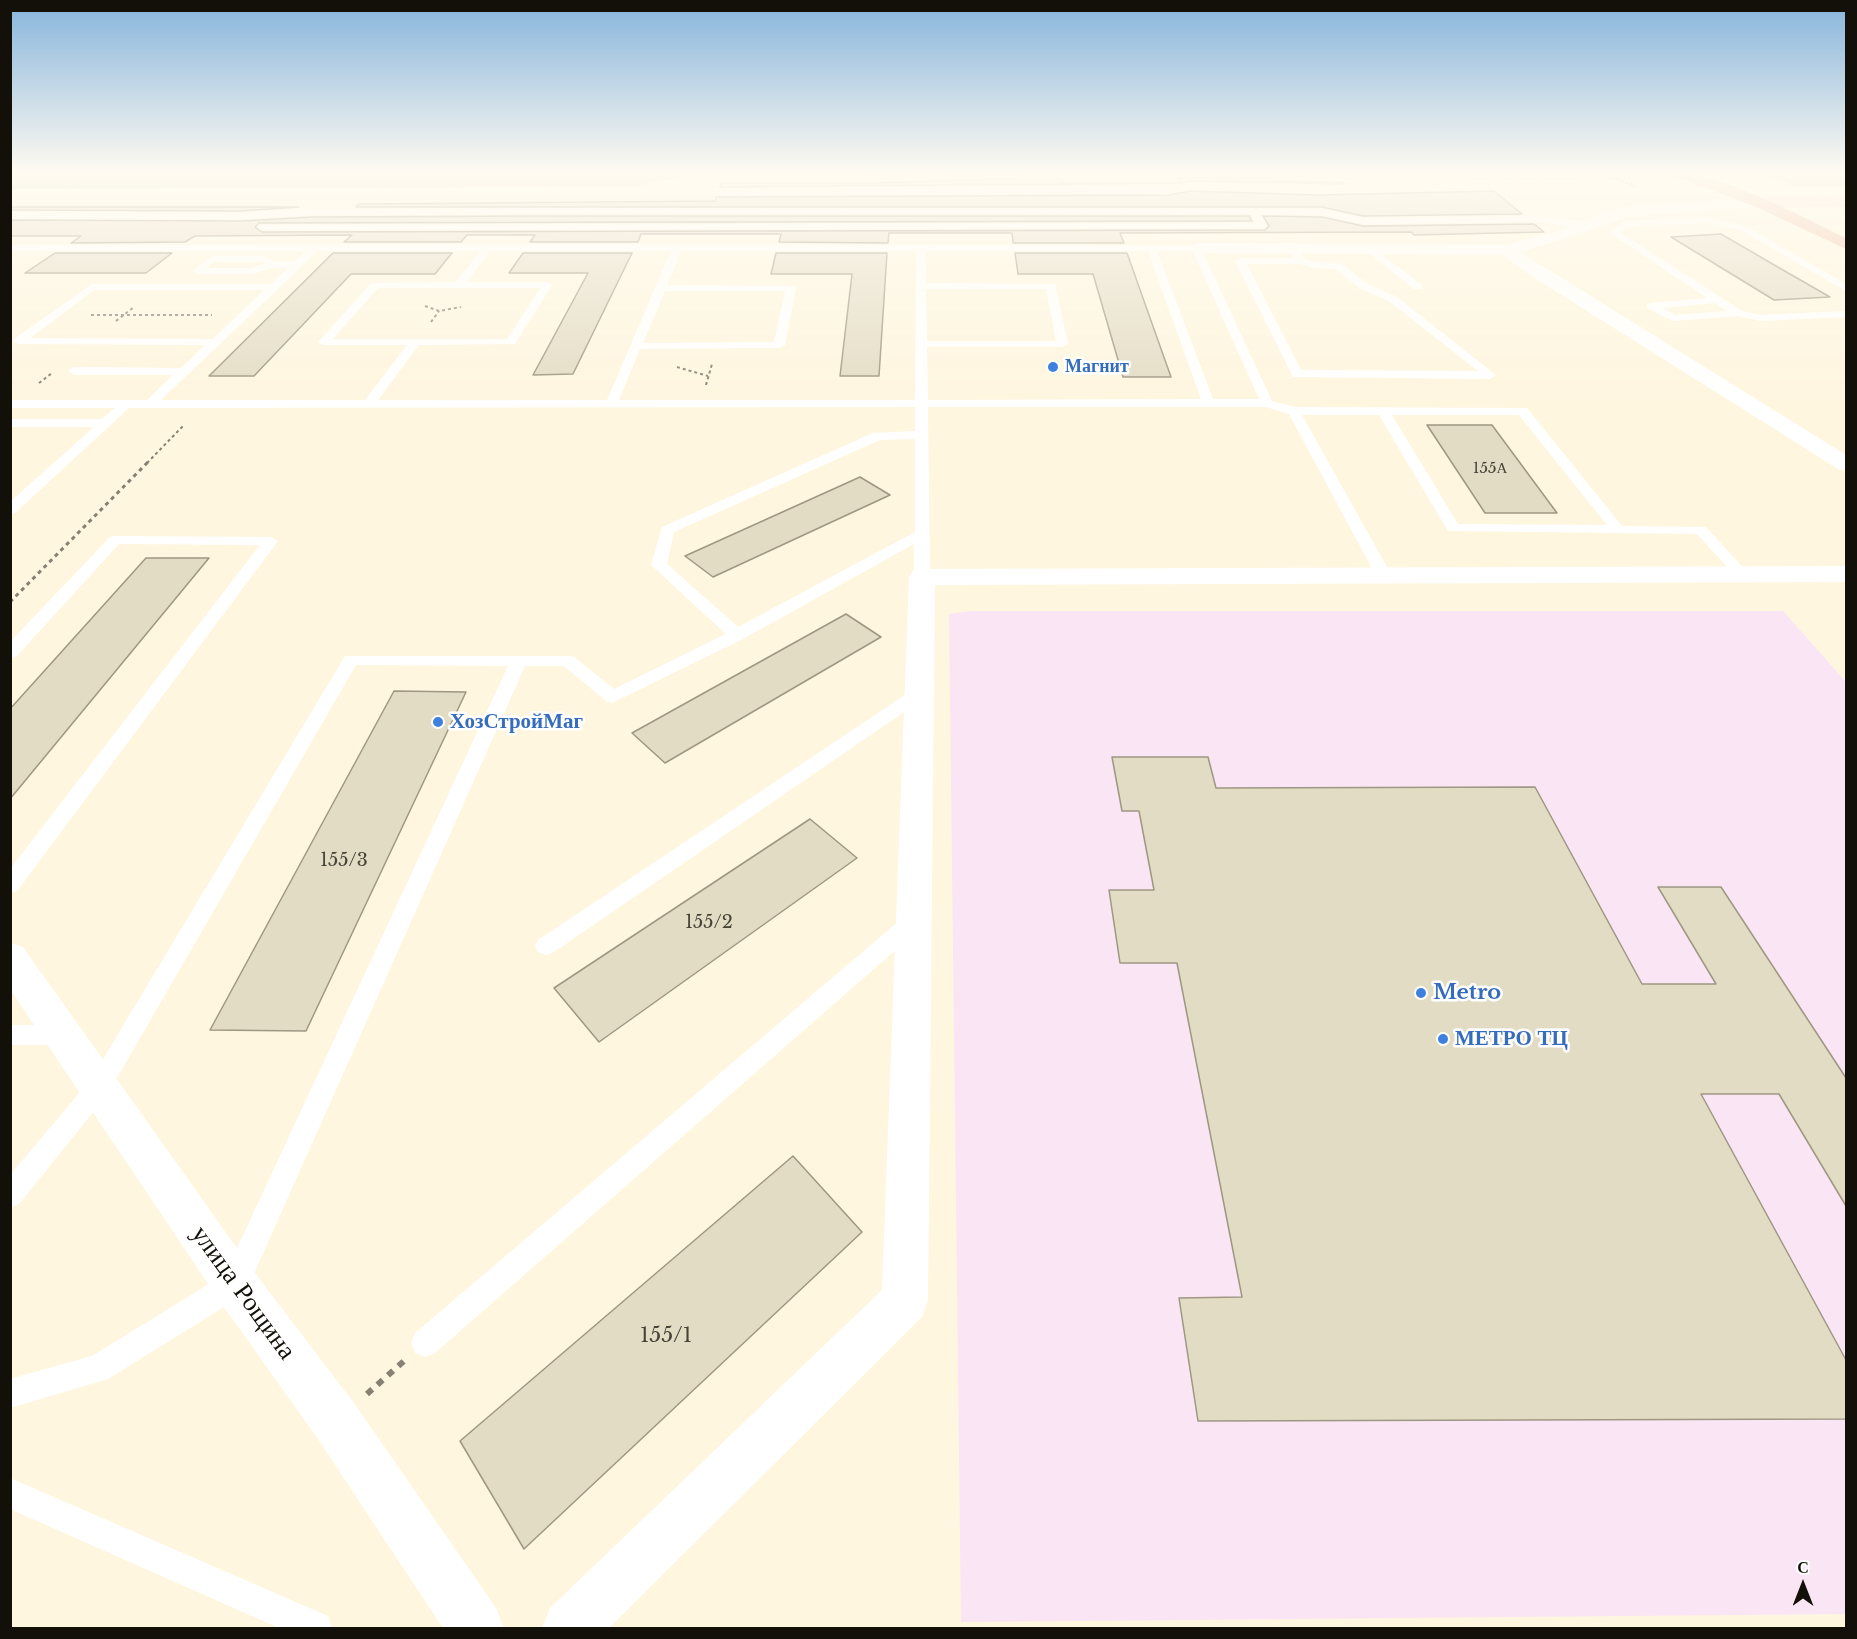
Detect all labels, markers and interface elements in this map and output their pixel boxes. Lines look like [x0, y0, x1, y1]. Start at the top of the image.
place label: Магнит [1065, 356, 1129, 378]
marker: Магнит [1046, 360, 1060, 374]
house number: 155А [1473, 460, 1507, 478]
place label: ХозСтройМаг [450, 709, 583, 735]
marker: ХозСтройМаг [431, 715, 445, 729]
house number: 155/3 [320, 850, 368, 872]
house number: 155/2 [685, 912, 733, 934]
place label: Metro [1433, 980, 1501, 1006]
marker: Metro [1414, 986, 1428, 1000]
place label: МЕТРО ТЦ [1455, 1026, 1568, 1052]
marker: МЕТРО ТЦ [1436, 1032, 1450, 1046]
street label: улица Рощина [184, 1220, 302, 1366]
house number: 155/1 [640, 1323, 692, 1349]
north arrow [1773, 1555, 1833, 1615]
text: С [1797, 1557, 1809, 1577]

